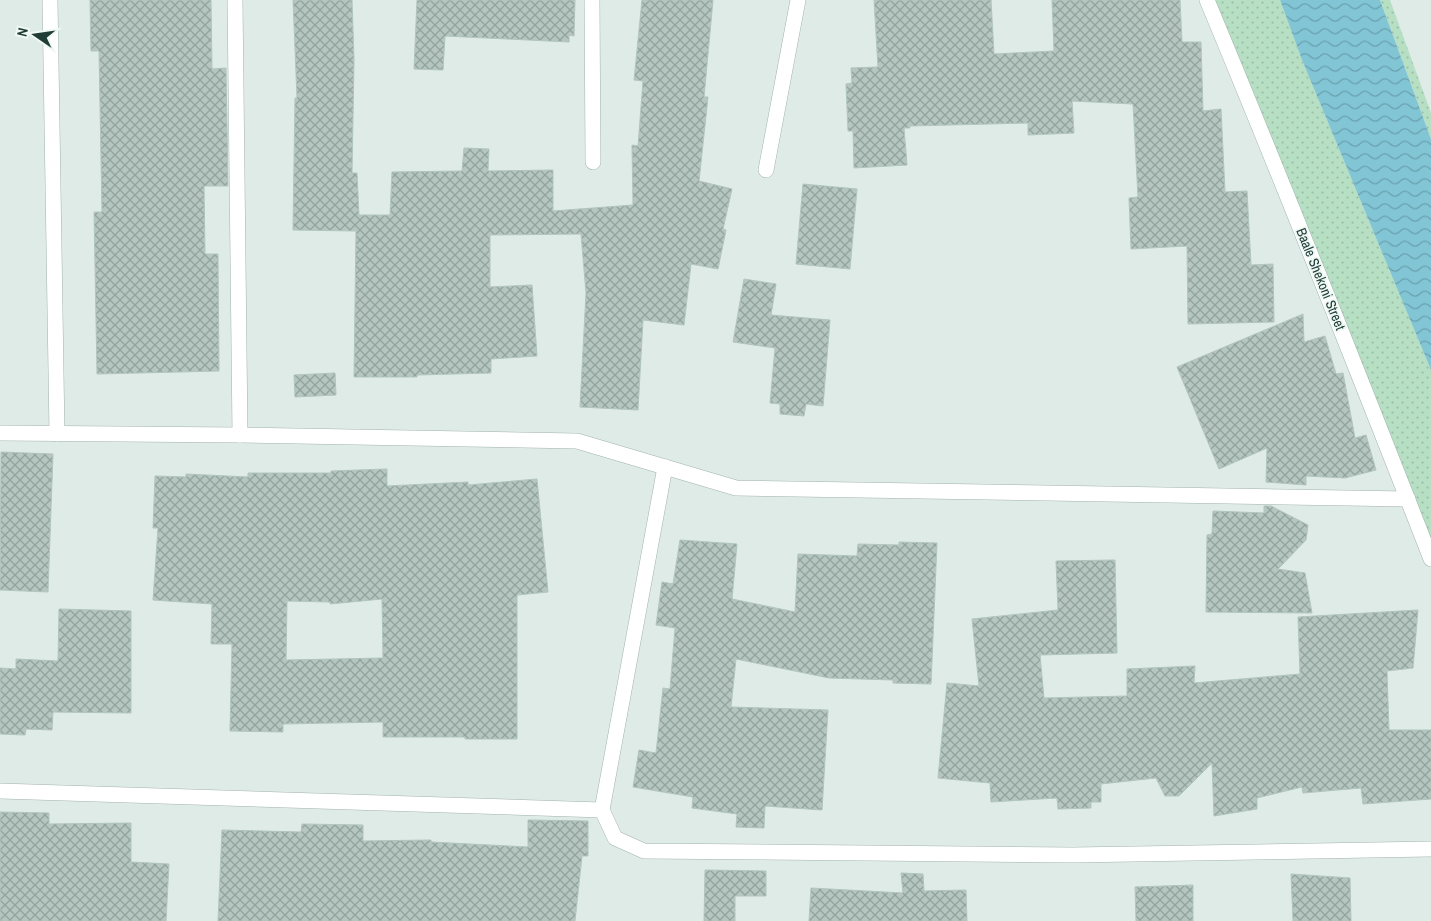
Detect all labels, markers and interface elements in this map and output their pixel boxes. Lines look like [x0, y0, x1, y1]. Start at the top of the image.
north arrow [10, 10, 60, 60]
text: N [13, 26, 32, 38]
street label: Baale Shekoni Street [1292, 225, 1350, 333]

